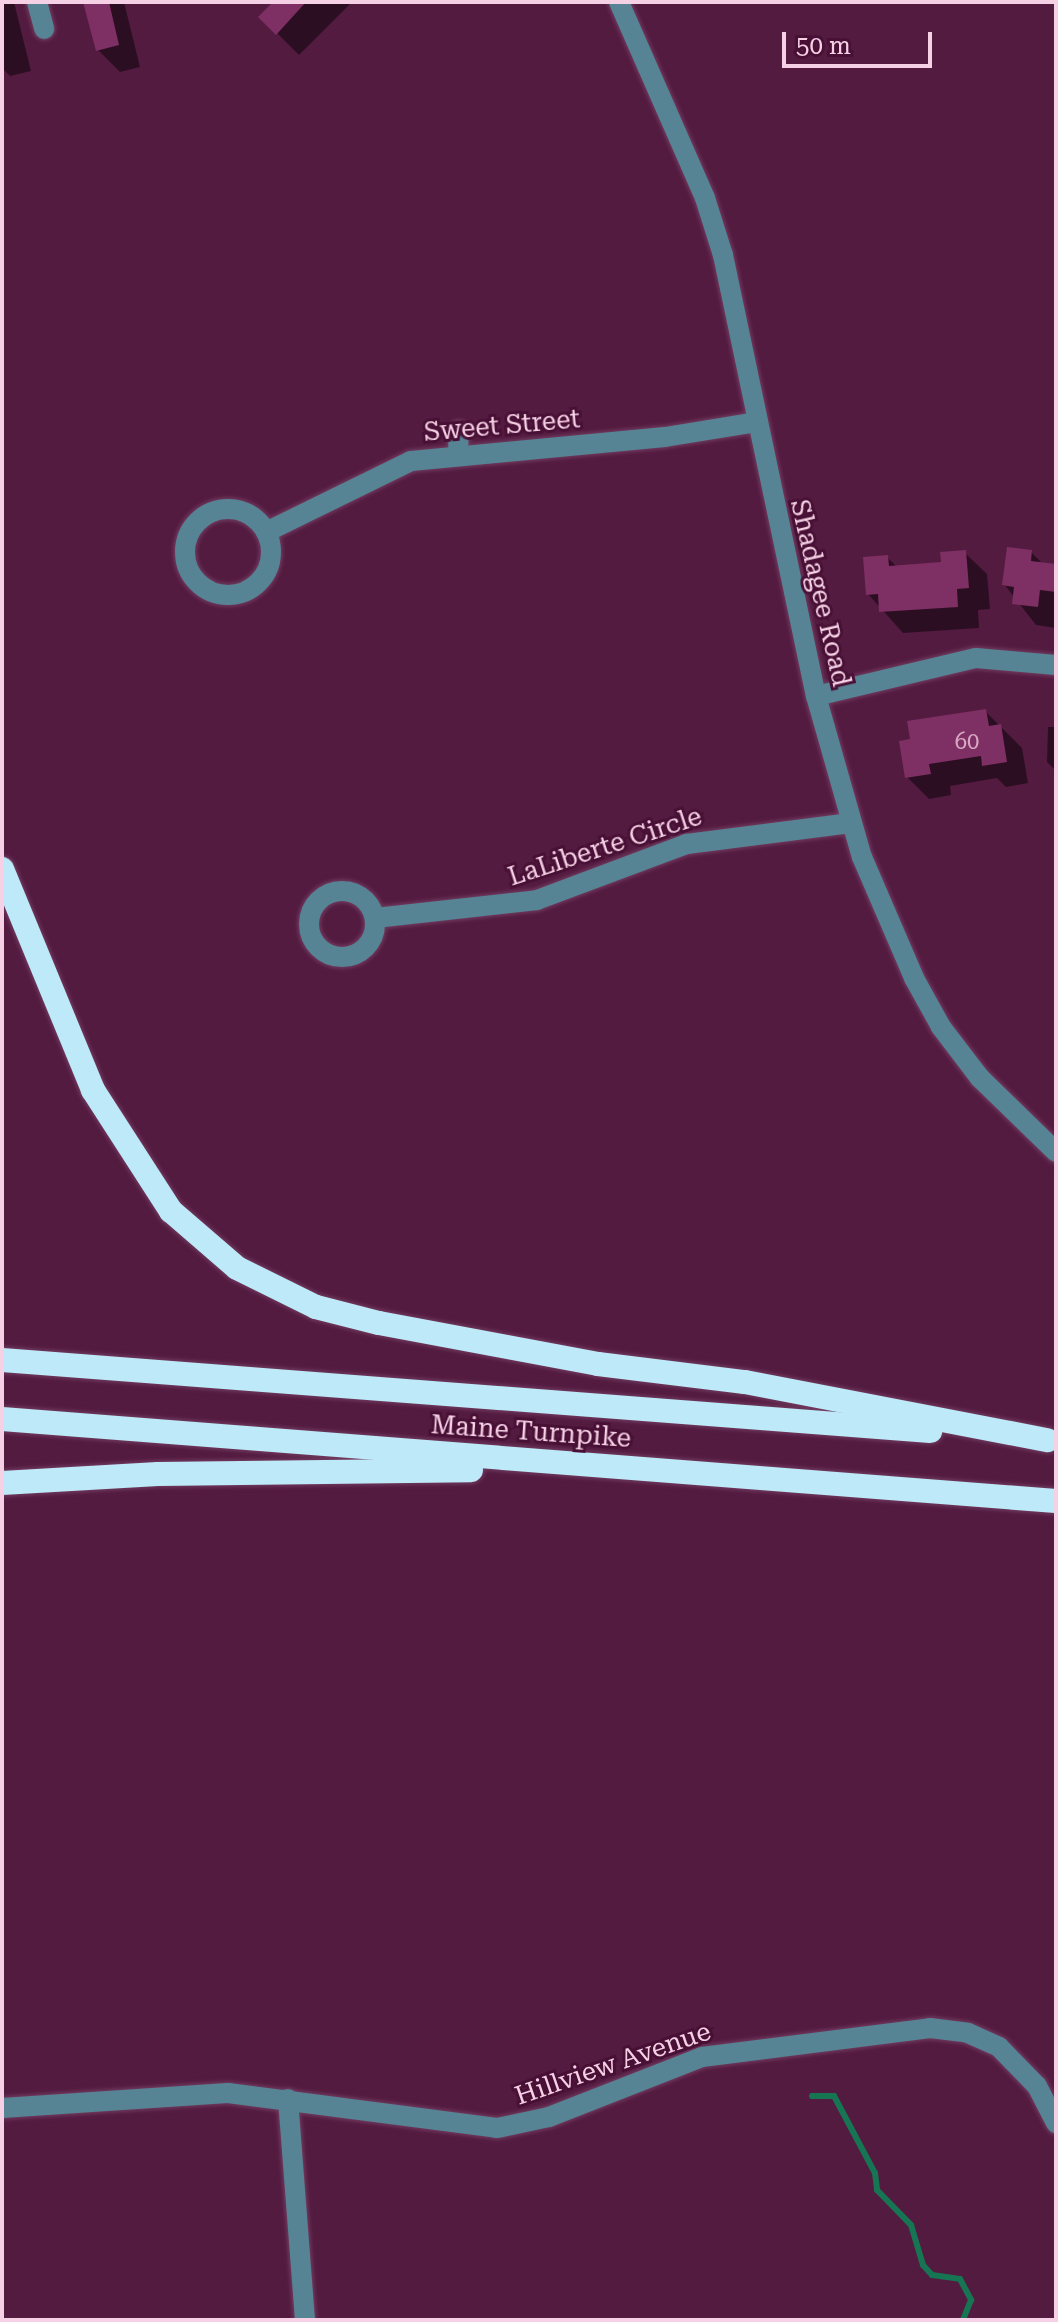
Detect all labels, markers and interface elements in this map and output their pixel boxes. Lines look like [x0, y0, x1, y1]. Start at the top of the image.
scale bar [786, 16, 936, 66]
text: 50 m [796, 32, 851, 60]
street label: Sweet Street [423, 404, 581, 448]
street label: Shadagee Road [783, 497, 857, 689]
house number: 60 [955, 729, 979, 755]
street label: LaLiberte Circle [504, 801, 706, 893]
street label: Maine Turnpike [430, 1409, 632, 1455]
street label: Hillview Avenue [511, 2016, 715, 2112]

